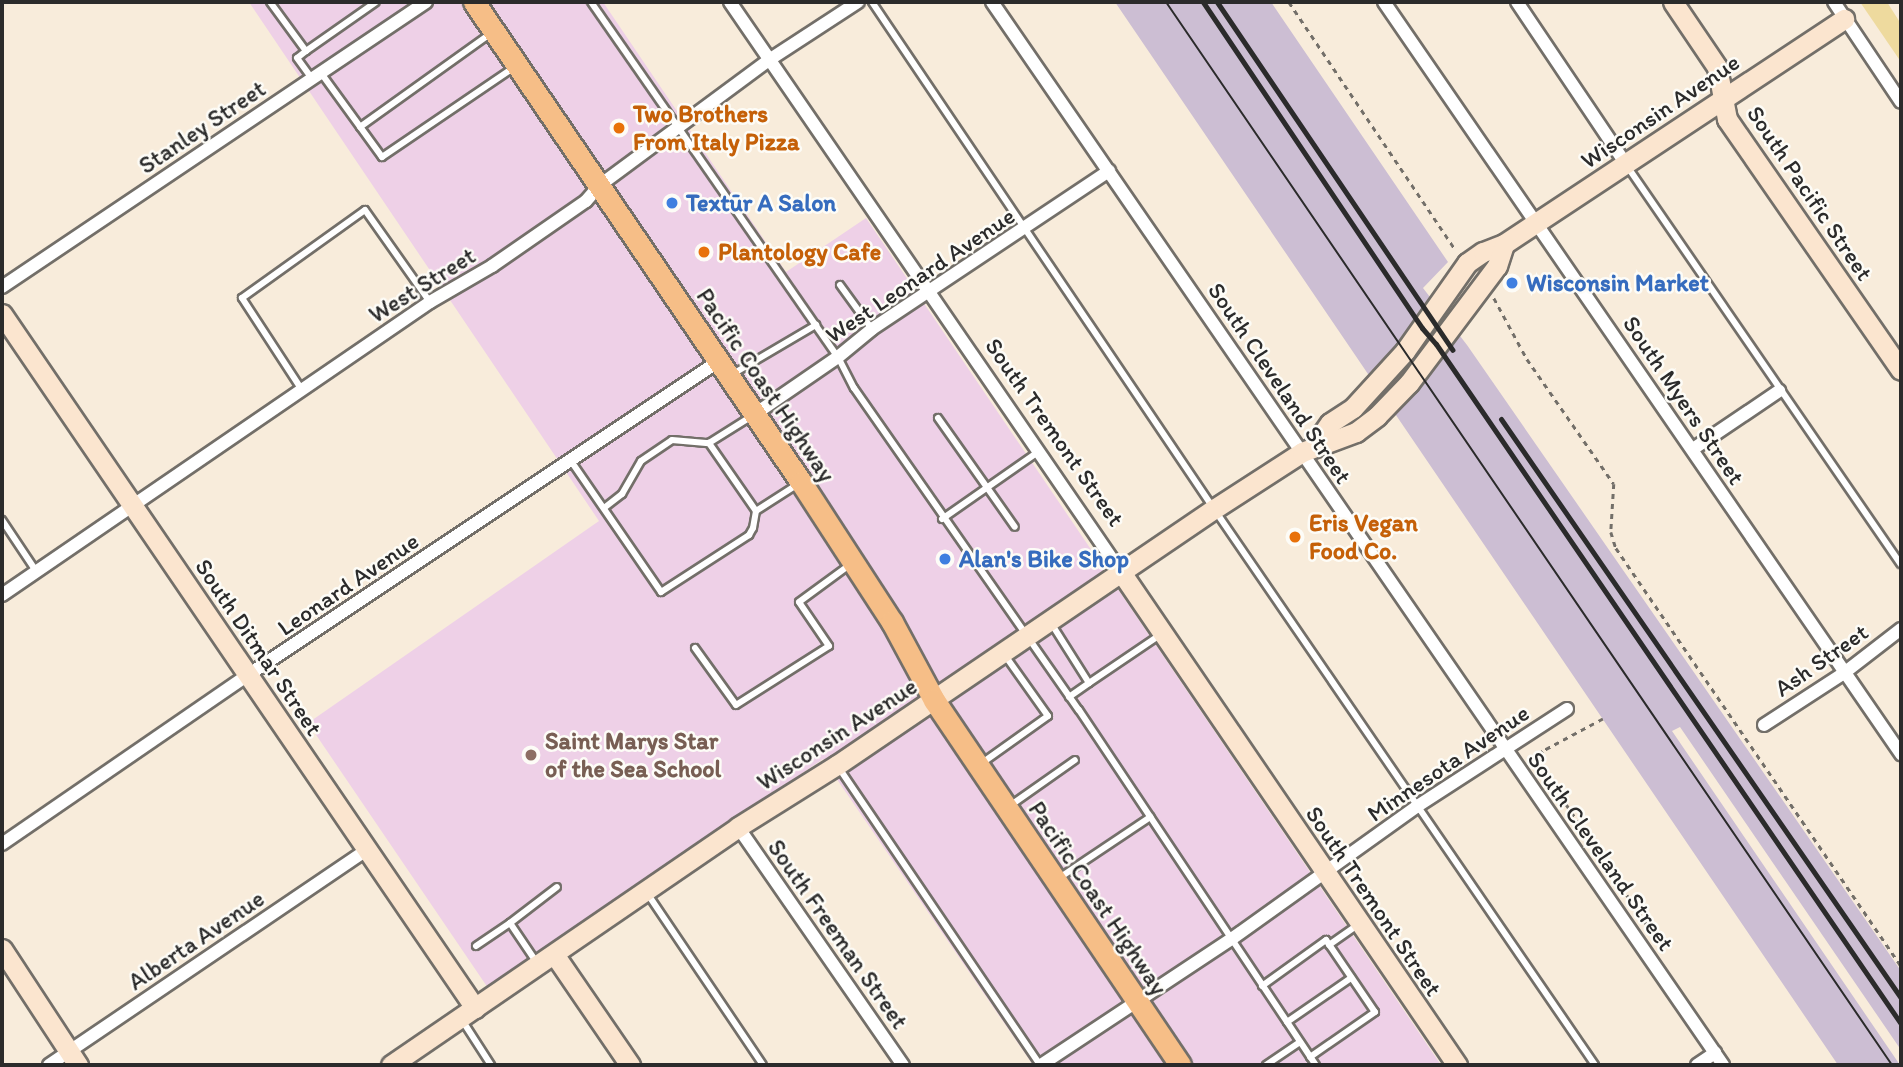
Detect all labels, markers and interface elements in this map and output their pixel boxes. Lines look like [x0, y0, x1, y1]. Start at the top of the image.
street label: Wisconsin Avenue [1576, 48, 1744, 174]
street label: Stanley Street [133, 74, 271, 180]
place label: Two Brothers From Italy Pizza [633, 100, 799, 156]
street label: South Pacific Street [1741, 101, 1879, 285]
marker: Two Brothers From Italy Pizza [611, 120, 627, 136]
place label: Textūr A Salon [686, 189, 836, 217]
marker: Textūr A Salon [664, 195, 680, 211]
street label: West Leonard Avenue [821, 201, 1019, 349]
place label: Plantology Cafe [718, 238, 881, 266]
street label: West Street [364, 241, 480, 329]
marker: Plantology Cafe [696, 244, 712, 260]
place label: Wisconsin Market [1526, 269, 1709, 297]
marker: Wisconsin Market [1504, 275, 1520, 291]
street label: South Cleveland Street [1202, 277, 1358, 489]
street label: Pacific Coast Highway [691, 283, 841, 487]
street label: South Myers Street [1617, 311, 1751, 489]
street label: South Tremont Street [980, 333, 1130, 531]
place label: Eris Vegan Food Co. [1309, 509, 1415, 565]
street label: Leonard Avenue [272, 526, 424, 642]
marker: Eris Vegan Food Co. [1287, 529, 1303, 545]
place label: Alan's Bike Shop [959, 545, 1129, 573]
marker: Alan's Bike Shop [937, 551, 953, 567]
street label: South Ditmar Street [189, 554, 329, 740]
street label: Ash Street [1769, 617, 1873, 703]
street label: Wisconsin Avenue [752, 672, 922, 796]
street label: Minnesota Avenue [1362, 699, 1534, 827]
place label: Saint Marys Star of the Sea School [545, 727, 720, 783]
street label: South Cleveland Street [1521, 746, 1681, 956]
marker: Saint Marys Star of the Sea School [523, 747, 539, 763]
street label: Pacific Coast Highway [1023, 796, 1173, 1000]
street label: South Tremont Street [1300, 801, 1448, 1001]
street label: South Freeman Street [762, 834, 914, 1034]
street label: Alberta Avenue [123, 884, 269, 996]

